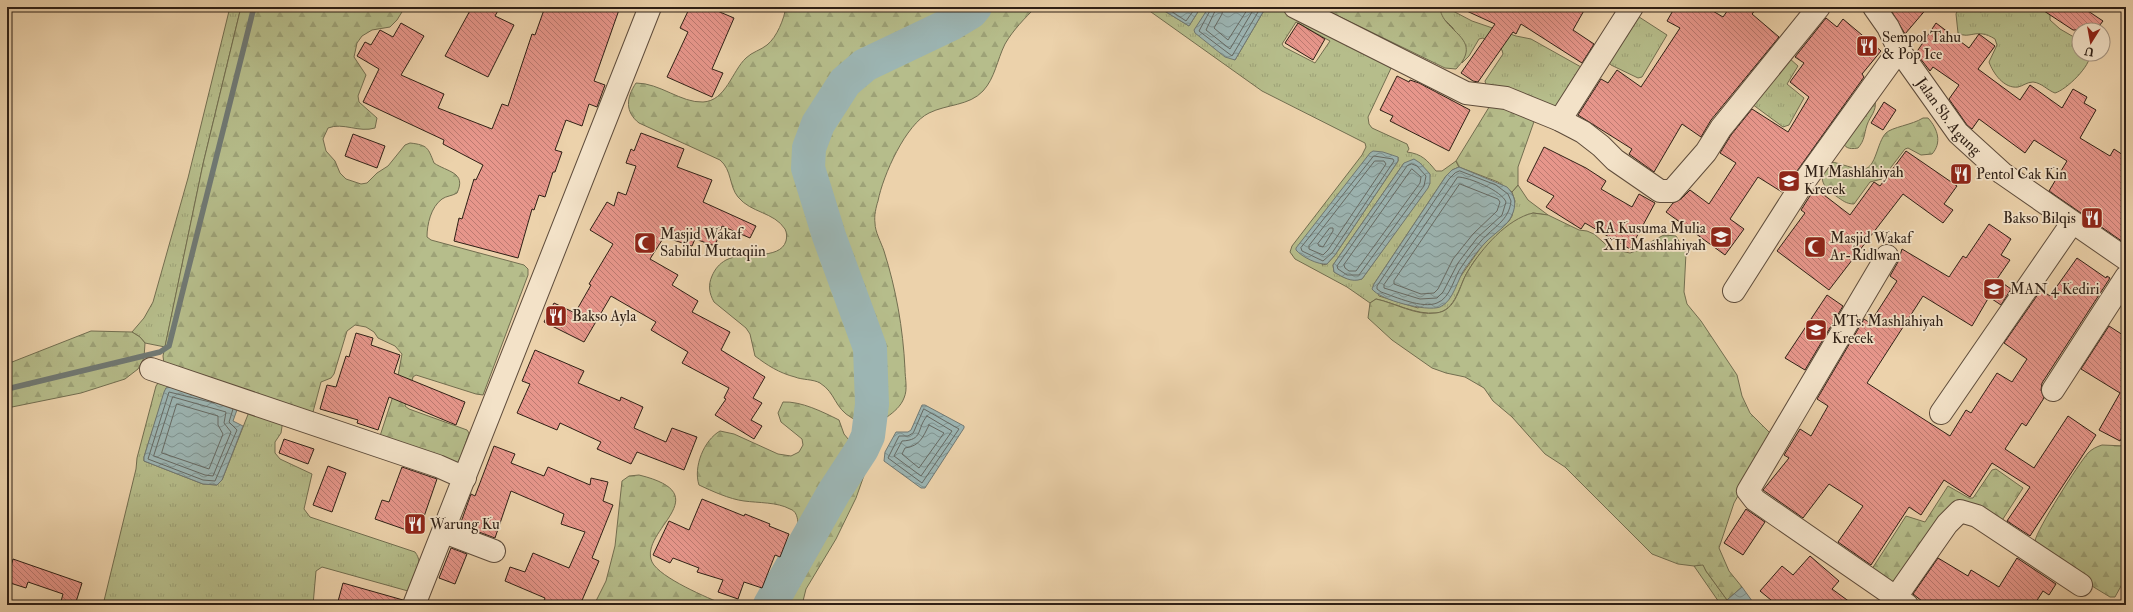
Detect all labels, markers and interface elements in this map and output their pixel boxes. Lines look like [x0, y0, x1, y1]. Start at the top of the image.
north arrow [2071, 22, 2111, 62]
place label: Sempol Tahu & Pop Ice [1882, 28, 1961, 65]
restaurant icon: Sempol Tahu & Pop Ice [1854, 33, 1880, 59]
text: U [2083, 44, 2095, 59]
street label: Jalan Sb. Agung [1910, 73, 1986, 160]
restaurant icon: Pentol Cak Kin [1948, 161, 1974, 187]
place label: MI Mashlahiyah Krecek [1804, 163, 1904, 199]
place label: Pentol Cak Kin [1976, 165, 2067, 184]
school or university icon: MI Mashlahiyah Krecek [1776, 168, 1802, 194]
restaurant icon: Bakso Bilqis [2079, 205, 2105, 231]
place label: Bakso Bilqis [2003, 209, 2076, 228]
place label: RA Kusuma Mulia XII Mashlahiyah [1595, 219, 1707, 255]
school or university icon: RA Kusuma Mulia XII Mashlahiyah [1708, 224, 1734, 250]
place label: Masjid Wakaf Sabilul Muttaqiin [660, 225, 766, 261]
place label: Masjid Wakaf Ar-Ridlwan [1829, 229, 1914, 265]
mosque icon: Masjid Wakaf Sabilul Muttaqiin [632, 230, 658, 256]
mosque icon: Masjid Wakaf Ar-Ridlwan [1802, 234, 1828, 260]
school or university icon: MAN 4 Kediri [1981, 276, 2007, 302]
place label: MAN 4 Kediri [2010, 280, 2099, 299]
restaurant icon: Bakso Ayla [543, 303, 569, 329]
place label: Bakso Ayla [572, 307, 637, 326]
place label: MTs. Mashlahiyah Krecek [1832, 312, 1943, 348]
school or university icon: MTs. Mashlahiyah Krecek [1803, 317, 1829, 343]
restaurant icon: Warung Ku [402, 511, 428, 537]
place label: Warung Ku [429, 515, 500, 534]

